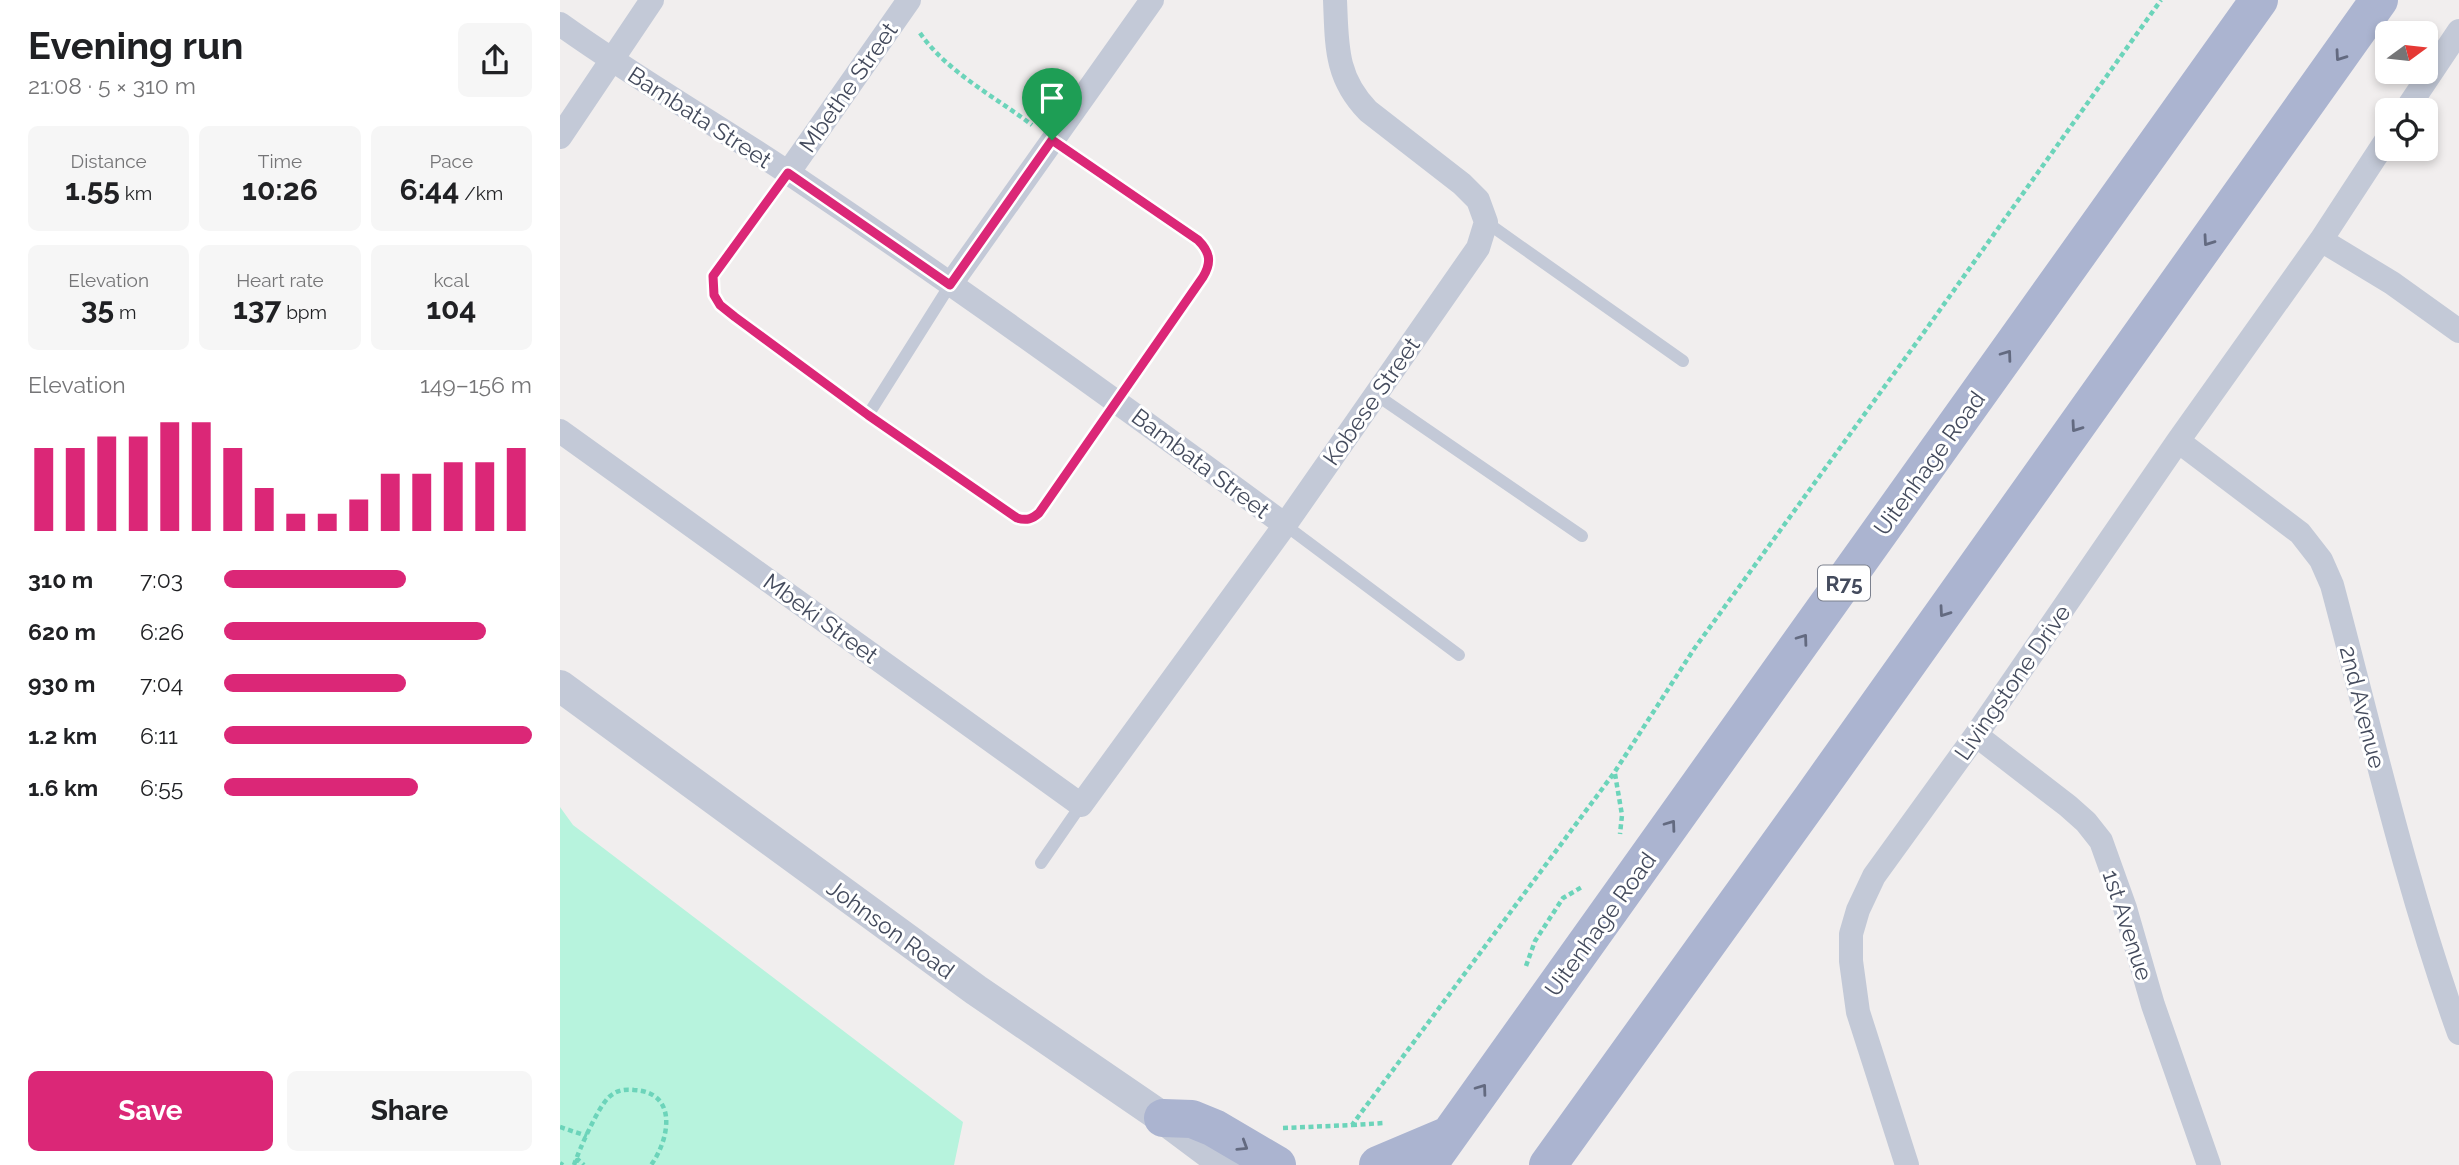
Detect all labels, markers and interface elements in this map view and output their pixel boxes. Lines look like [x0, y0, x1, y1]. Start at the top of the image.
street label: Mbethe Street [793, 17, 903, 157]
north arrow [2375, 21, 2438, 84]
map controls [2375, 21, 2438, 161]
text: Evening run [28, 23, 243, 68]
button: share [458, 23, 532, 97]
one-way arrow [2335, 48, 2348, 61]
street label: Bambata Street [623, 61, 777, 174]
pin [1022, 68, 1082, 140]
text: 21:08 · 5 × 310 m [28, 72, 196, 99]
icon: arrive [1033, 79, 1071, 117]
button: locate [2375, 98, 2438, 161]
text: Distance [71, 150, 147, 172]
text: Time [258, 150, 302, 172]
text: Pace [430, 150, 473, 172]
text: 1.55 [65, 172, 120, 207]
text: 10:26 [242, 172, 318, 207]
text: 6:44 [399, 172, 459, 207]
text: km [120, 182, 152, 204]
text: /km [459, 182, 503, 204]
one-way arrow [2204, 233, 2216, 246]
text: Elevation [68, 269, 149, 291]
text: Heart rate [236, 269, 324, 291]
text: kcal [434, 269, 469, 291]
text: 35 [81, 291, 114, 326]
text: 137 [233, 291, 281, 326]
text: 104 [426, 291, 477, 326]
text: m [114, 301, 137, 323]
text: bpm [281, 301, 327, 323]
street label: Kobese Street [1317, 332, 1425, 470]
one-way arrow [1999, 350, 2011, 363]
text: Elevation [28, 371, 126, 398]
text: 149–156 m [420, 371, 532, 398]
street label: Uitenhage Road [1868, 386, 1990, 540]
street label: Bambata Street [1127, 402, 1275, 524]
one-way arrow [2072, 419, 2084, 432]
text: 310 m [28, 566, 93, 593]
text: 7:03 [140, 566, 183, 593]
road number: R75 [1818, 566, 1870, 600]
street label: Mbeki Street [759, 567, 884, 669]
street label: Livingstone Drive [1948, 599, 2076, 765]
one-way arrow [1940, 604, 1952, 617]
text: 620 m [28, 618, 96, 645]
text: 6:26 [140, 618, 184, 645]
one-way arrow [1795, 634, 1807, 647]
street label: 2nd Avenue [2335, 643, 2391, 771]
text: 930 m [28, 670, 95, 697]
text: 7:04 [140, 670, 183, 697]
text: 1.2 km [28, 722, 97, 749]
text: 6:11 [140, 722, 178, 749]
text: 1.6 km [28, 774, 98, 801]
text: 6:55 [140, 774, 183, 801]
one-way arrow [1663, 820, 1675, 833]
street label: Uitenhage Road [1539, 847, 1661, 1001]
street label: 1st Avenue [2097, 866, 2159, 984]
street label: Johnson Road [822, 874, 960, 984]
button: Save [28, 1071, 273, 1151]
button: Share [287, 1071, 532, 1151]
one-way arrow [1474, 1084, 1486, 1097]
one-way arrow [1236, 1137, 1249, 1150]

